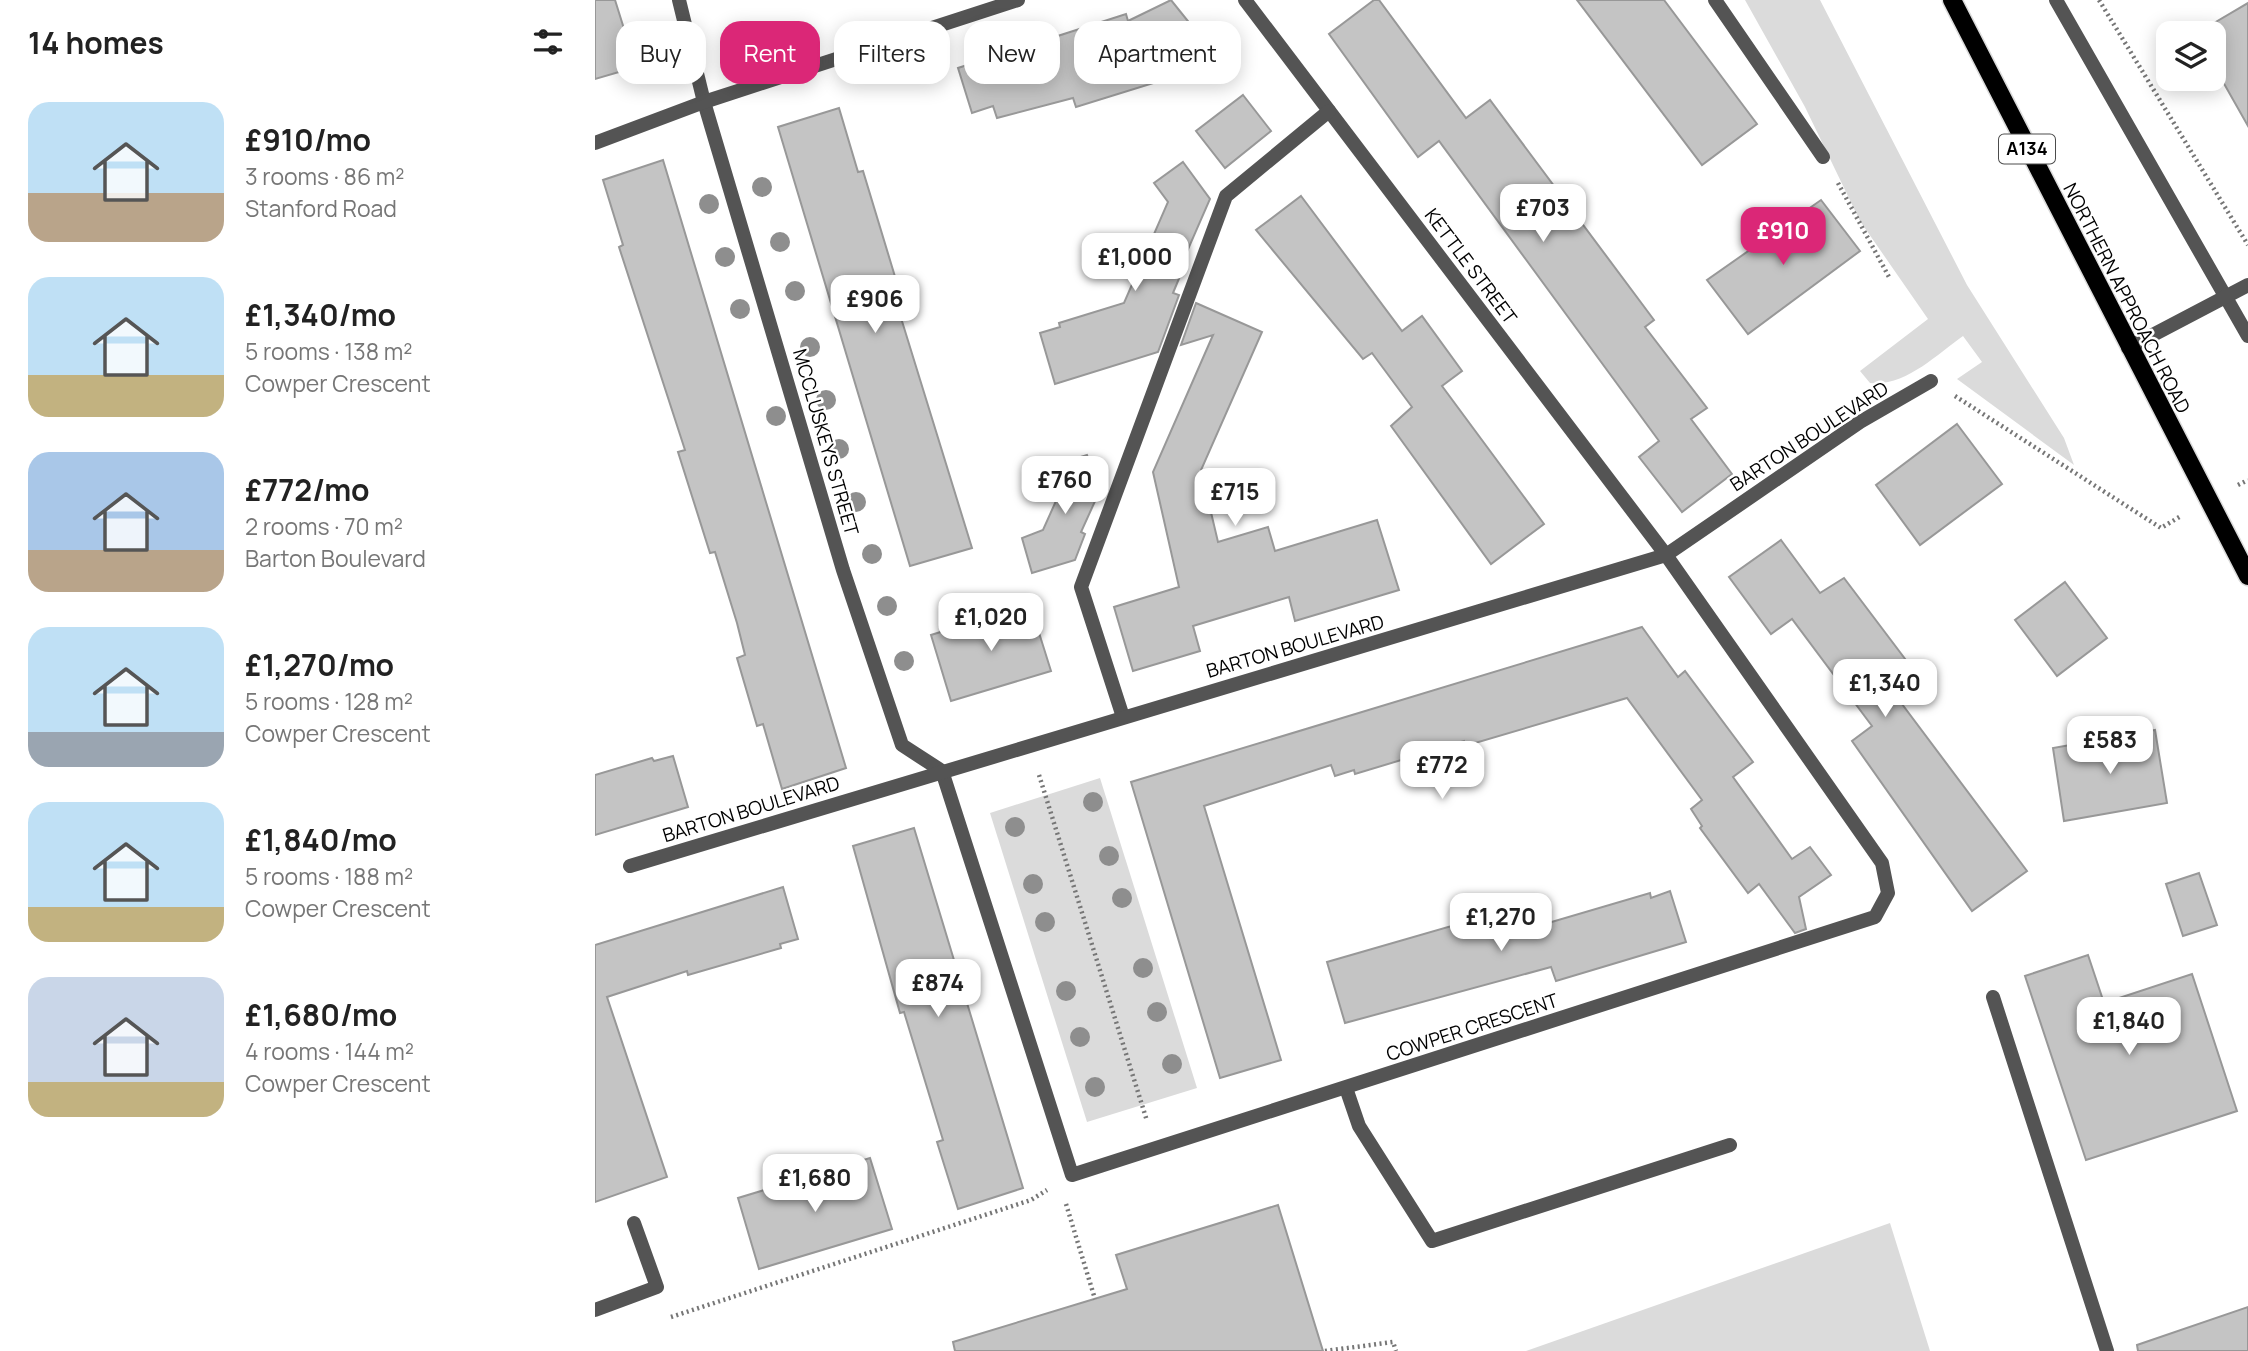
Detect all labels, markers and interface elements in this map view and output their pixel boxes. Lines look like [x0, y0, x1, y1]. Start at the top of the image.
chip: Buy [616, 21, 706, 84]
chip: Rent [720, 21, 820, 84]
chip: Filters [834, 21, 950, 84]
chip: New [964, 21, 1060, 84]
chip: Apartment [1074, 21, 1241, 84]
map controls [2156, 21, 2226, 91]
button: layers [2156, 21, 2226, 91]
text: 14 homes [28, 22, 164, 63]
icon: filters [529, 23, 567, 61]
text: £910/mo [245, 119, 371, 160]
icon: home [84, 130, 168, 214]
road number: A134 [1999, 134, 2055, 164]
text: 3 rooms · 86 m² [245, 160, 405, 192]
street label: NORTHERN APPROACH ROAD [2057, 178, 2197, 418]
pin: £703 [1502, 184, 1584, 244]
text: £703 [1516, 191, 1570, 223]
text: Stanford Road [245, 192, 397, 224]
street label: KETTLE STREET [1419, 203, 1523, 330]
pin: £910 [1742, 208, 1824, 267]
text: £910 [1757, 214, 1809, 246]
pin: £1,000 [1078, 233, 1192, 293]
text: £1,000 [1098, 240, 1172, 272]
pin: £906 [834, 276, 916, 335]
text: £906 [847, 282, 903, 314]
text: £1,340/mo [245, 294, 396, 335]
icon: home [84, 305, 168, 389]
text: 5 rooms · 138 m² [245, 335, 412, 367]
street label: MCCLUSKEYS STREET [787, 346, 865, 539]
text: Cowper Crescent [245, 367, 431, 399]
street label: BARTON BOULEVARD [1725, 375, 1893, 497]
pin: £760 [1024, 456, 1106, 516]
text: £760 [1038, 463, 1092, 495]
pin: £715 [1194, 468, 1276, 528]
text: £772/mo [245, 469, 370, 510]
text: £715 [1211, 475, 1259, 507]
icon: home [84, 480, 168, 564]
text: 2 rooms · 70 m² [245, 510, 403, 542]
text: Barton Boulevard [245, 542, 426, 574]
pin: £1,020 [934, 594, 1048, 653]
text: £1,020 [954, 600, 1028, 632]
street label: BARTON BOULEVARD [1203, 608, 1387, 684]
text: £1,270/mo [245, 644, 394, 685]
icon: home [84, 655, 168, 739]
pin: £1,340 [1828, 660, 1942, 719]
text: £1,340 [1849, 666, 1921, 698]
text: 5 rooms · 128 m² [245, 685, 413, 717]
pin: £583 [2069, 716, 2151, 776]
text: Cowper Crescent [245, 717, 431, 749]
text: £583 [2083, 723, 2137, 755]
pin: £772 [1401, 742, 1483, 801]
text: £772 [1416, 748, 1468, 780]
street label: BARTON BOULEVARD [659, 770, 843, 848]
text: £1,840/mo [245, 819, 397, 860]
icon: home [84, 830, 168, 914]
text: 5 rooms · 188 m² [245, 860, 413, 892]
text: Cowper Crescent [245, 892, 431, 924]
pin: £1,270 [1444, 894, 1558, 953]
text: £1,270 [1466, 900, 1536, 932]
pin: £874 [897, 960, 979, 1019]
text: £874 [912, 966, 964, 998]
street label: COWPER CRESCENT [1383, 987, 1562, 1067]
text: £1,680/mo [245, 994, 397, 1035]
pin: £1,840 [2072, 998, 2186, 1057]
text: £1,840 [2093, 1004, 2165, 1036]
icon: home [84, 1005, 168, 1089]
text: 4 rooms · 144 m² [245, 1035, 414, 1067]
text: Cowper Crescent [245, 1067, 431, 1099]
pin: £1,680 [758, 1154, 872, 1214]
text: £1,680 [779, 1161, 851, 1193]

